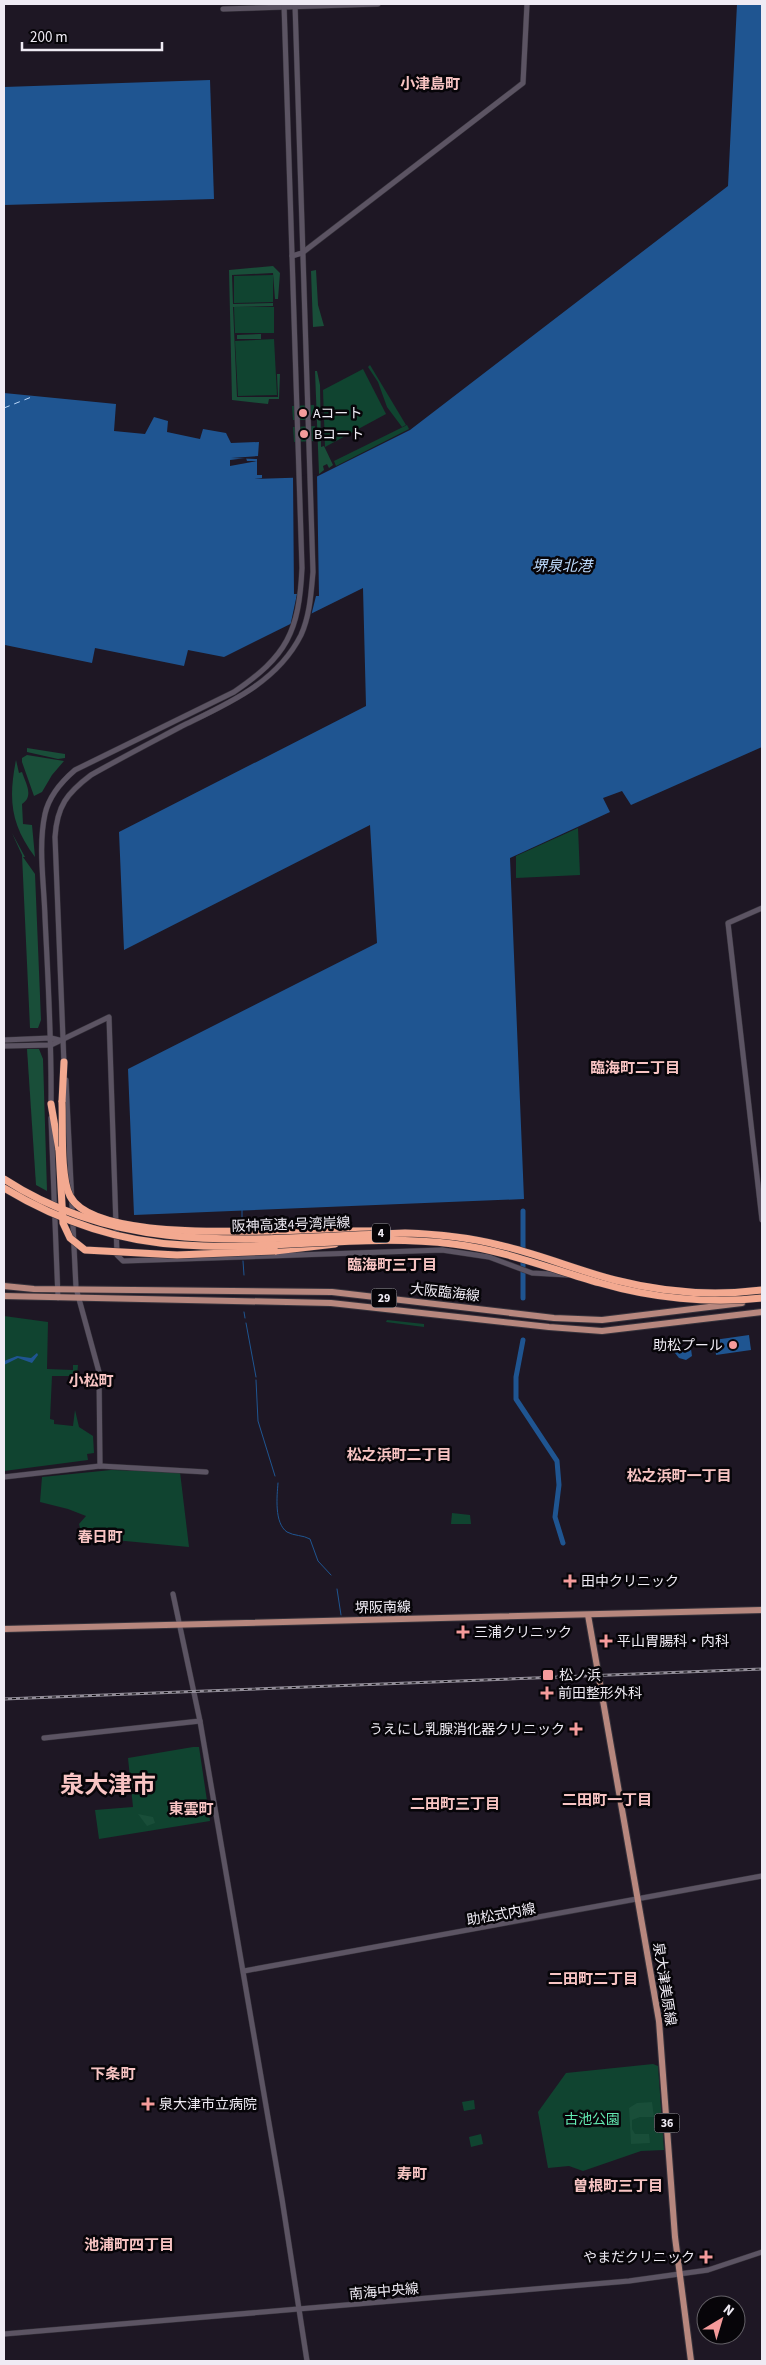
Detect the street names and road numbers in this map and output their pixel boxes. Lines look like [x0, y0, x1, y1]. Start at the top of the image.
street label: 阪神高速4号湾岸線 [231, 1213, 351, 1237]
road number: 4 [372, 1224, 390, 1242]
street label: 大阪臨海線 [409, 1279, 481, 1307]
road number: 29 [372, 1289, 396, 1308]
street label: 堺阪南線 [355, 1598, 411, 1618]
street label: 助松式内線 [465, 1899, 537, 1931]
street label: 泉大津美原線 [648, 1941, 680, 2027]
road number: 36 [654, 2114, 680, 2132]
street label: 南海中央線 [348, 2279, 420, 2305]

